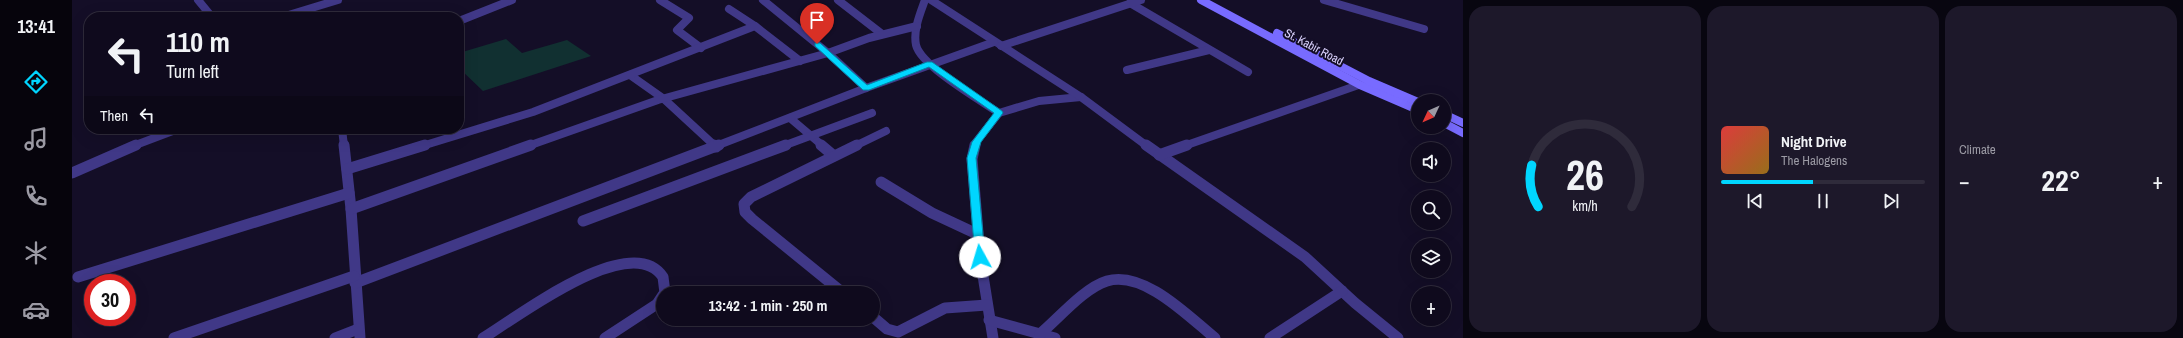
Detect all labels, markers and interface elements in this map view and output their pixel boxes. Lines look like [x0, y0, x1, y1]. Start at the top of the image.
pin [800, 3, 834, 44]
icon: arrive [806, 9, 828, 31]
text: 13:41 [17, 14, 55, 39]
text: 110 m [166, 23, 230, 61]
street label: St. Kabir Road [1282, 25, 1346, 69]
icon: left [100, 28, 152, 80]
text: Turn left [166, 59, 219, 84]
icon: directions [22, 68, 50, 96]
north arrow [1411, 94, 1451, 134]
map controls [1411, 94, 1451, 326]
icon: left [136, 104, 158, 126]
text: Then [100, 105, 128, 126]
icon: music [22, 125, 50, 153]
text: Night Drive [1781, 131, 1847, 152]
text: Climate [1959, 141, 1996, 158]
button: sound [1411, 142, 1451, 182]
text: 26 [1566, 147, 1604, 203]
text: The Halogens [1781, 152, 1847, 169]
text: 22° [2041, 160, 2081, 200]
text: − [1959, 166, 1970, 196]
text: + [2152, 166, 2163, 196]
icon: phone [22, 182, 50, 210]
button: search [1411, 190, 1451, 230]
icon: previous [1744, 190, 1766, 212]
icon: pause [1812, 190, 1834, 212]
icon: next [1880, 190, 1902, 212]
text: km/h [1572, 196, 1598, 215]
position arrow [959, 236, 1001, 278]
button: layers [1411, 238, 1451, 278]
icon: climate [22, 239, 50, 267]
speed limit sign: 30 [84, 274, 136, 326]
button: + [1411, 286, 1451, 326]
text: 13:42 · 1 min · 250 m [709, 295, 827, 316]
icon: car [22, 296, 50, 324]

